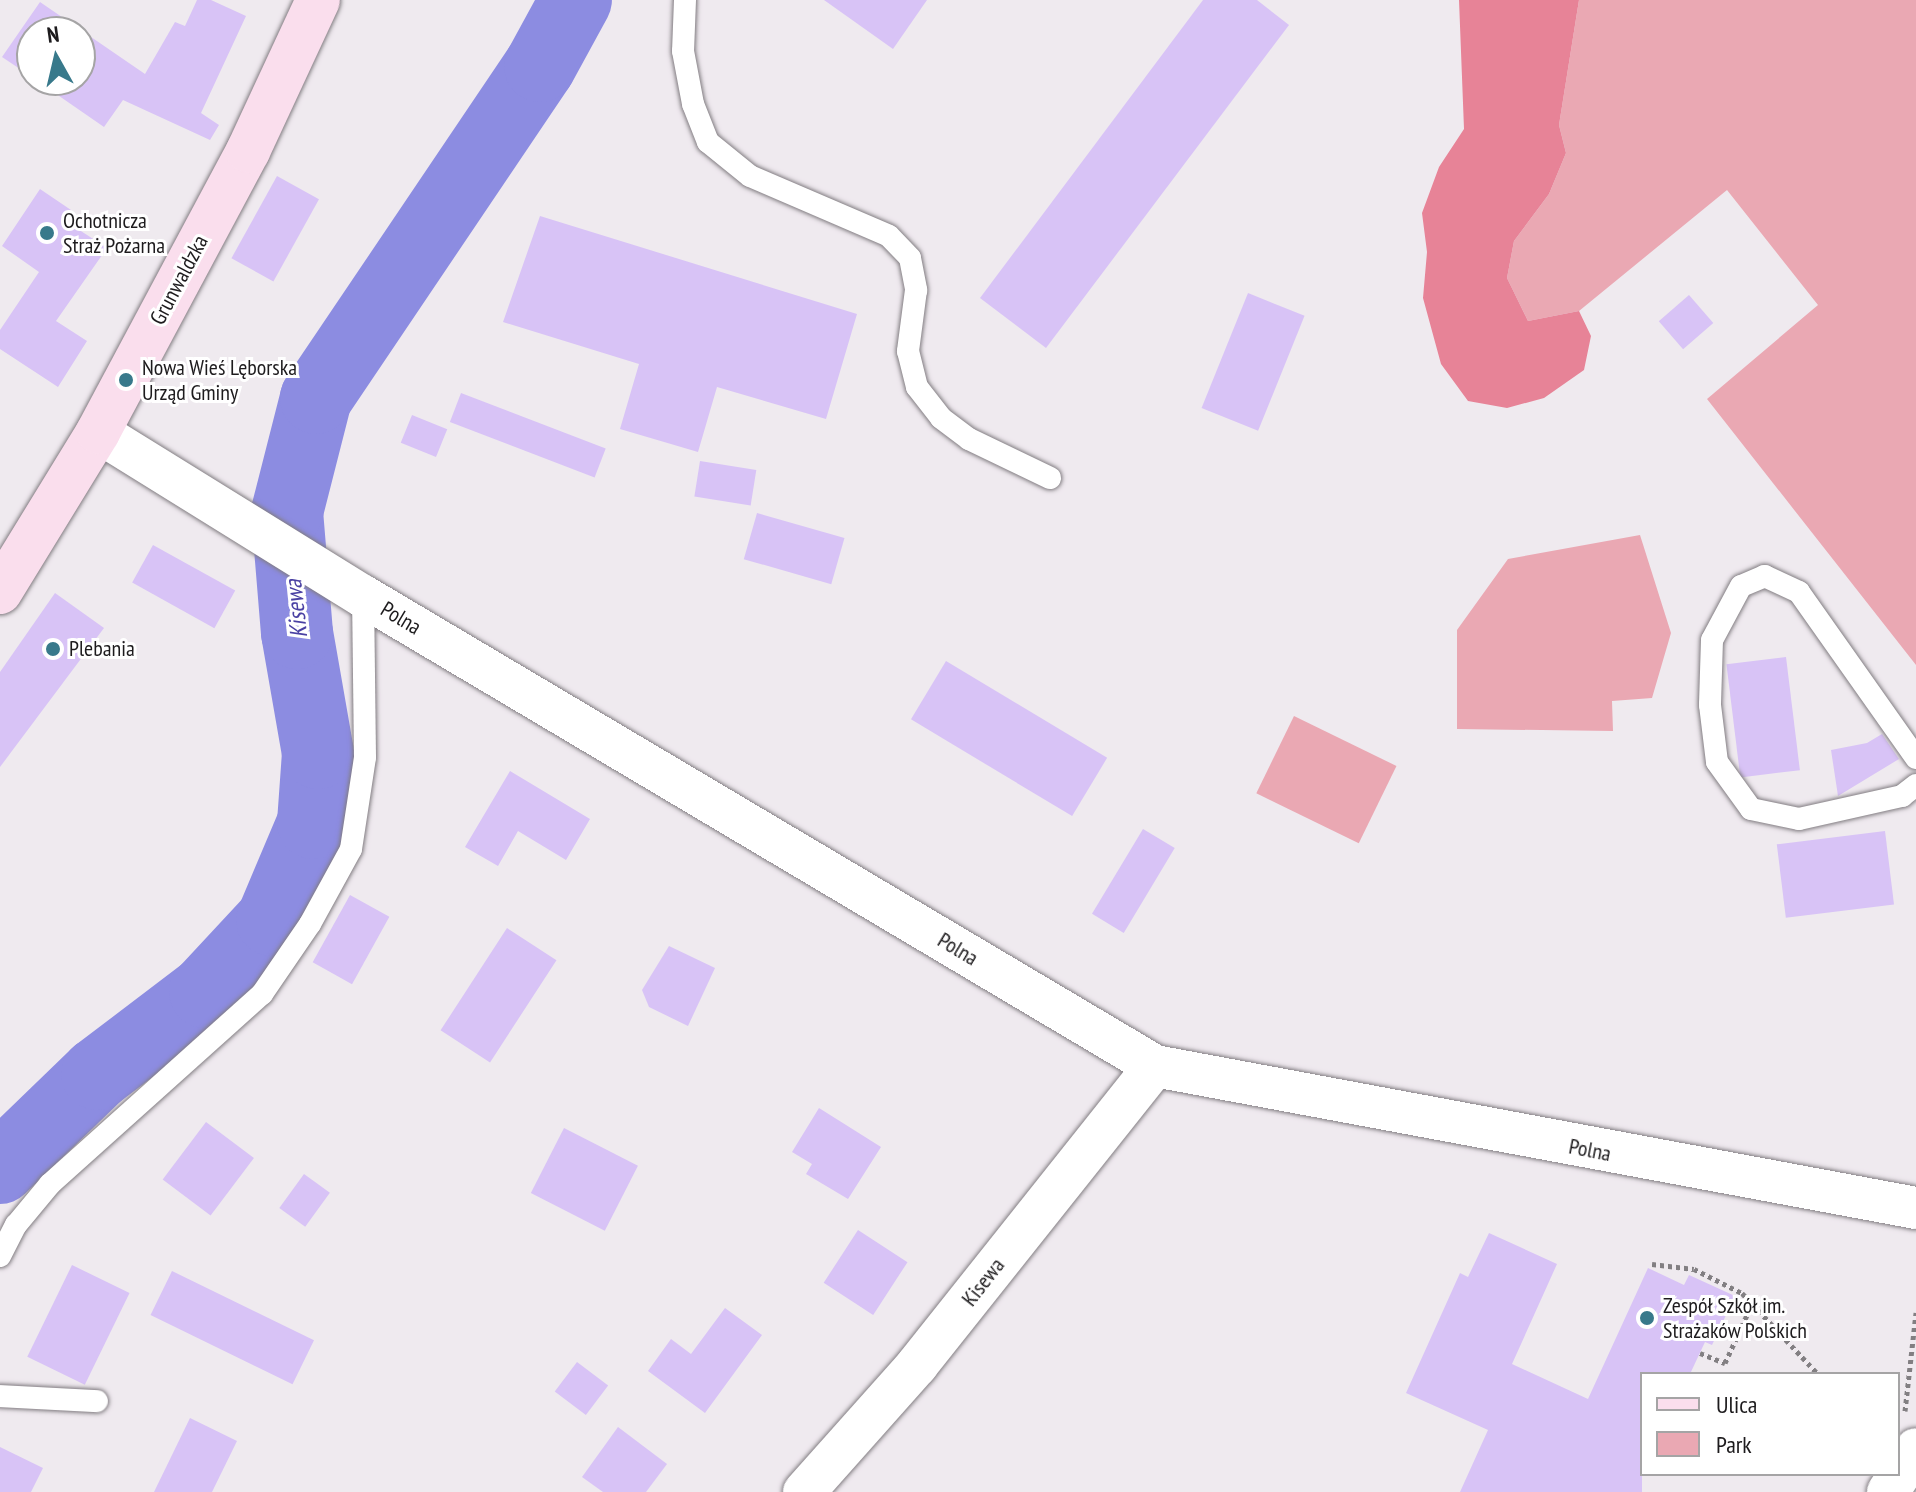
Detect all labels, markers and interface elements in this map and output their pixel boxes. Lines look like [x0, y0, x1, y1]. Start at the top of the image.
north arrow [16, 16, 96, 96]
text: N [45, 20, 61, 49]
place label: Ochotnicza Straż Pożarna [63, 207, 166, 258]
marker: Ochotnicza Straż Pożarna [38, 224, 56, 242]
street label: Grunwaldzka [144, 231, 214, 329]
place label: Nowa Wieś Lęborska Urząd Gminy [142, 354, 297, 406]
marker: Nowa Wieś Lęborska Urząd Gminy [117, 371, 135, 389]
water label: Kisewa [279, 578, 313, 640]
street label: Polna [376, 596, 426, 640]
place label: Plebania [69, 636, 135, 662]
marker: Plebania [44, 640, 62, 658]
street label: Polna [933, 927, 983, 971]
street label: Polna [1567, 1133, 1613, 1167]
street label: Kisewa [956, 1253, 1010, 1311]
place label: Zespół Szkół im. Strażaków Polskich [1663, 1292, 1807, 1344]
marker: Zespół Szkół im. Strażaków Polskich [1638, 1309, 1656, 1327]
legend [1640, 1372, 1900, 1476]
text: Ulica [1716, 1389, 1757, 1420]
text: Park [1716, 1429, 1752, 1460]

